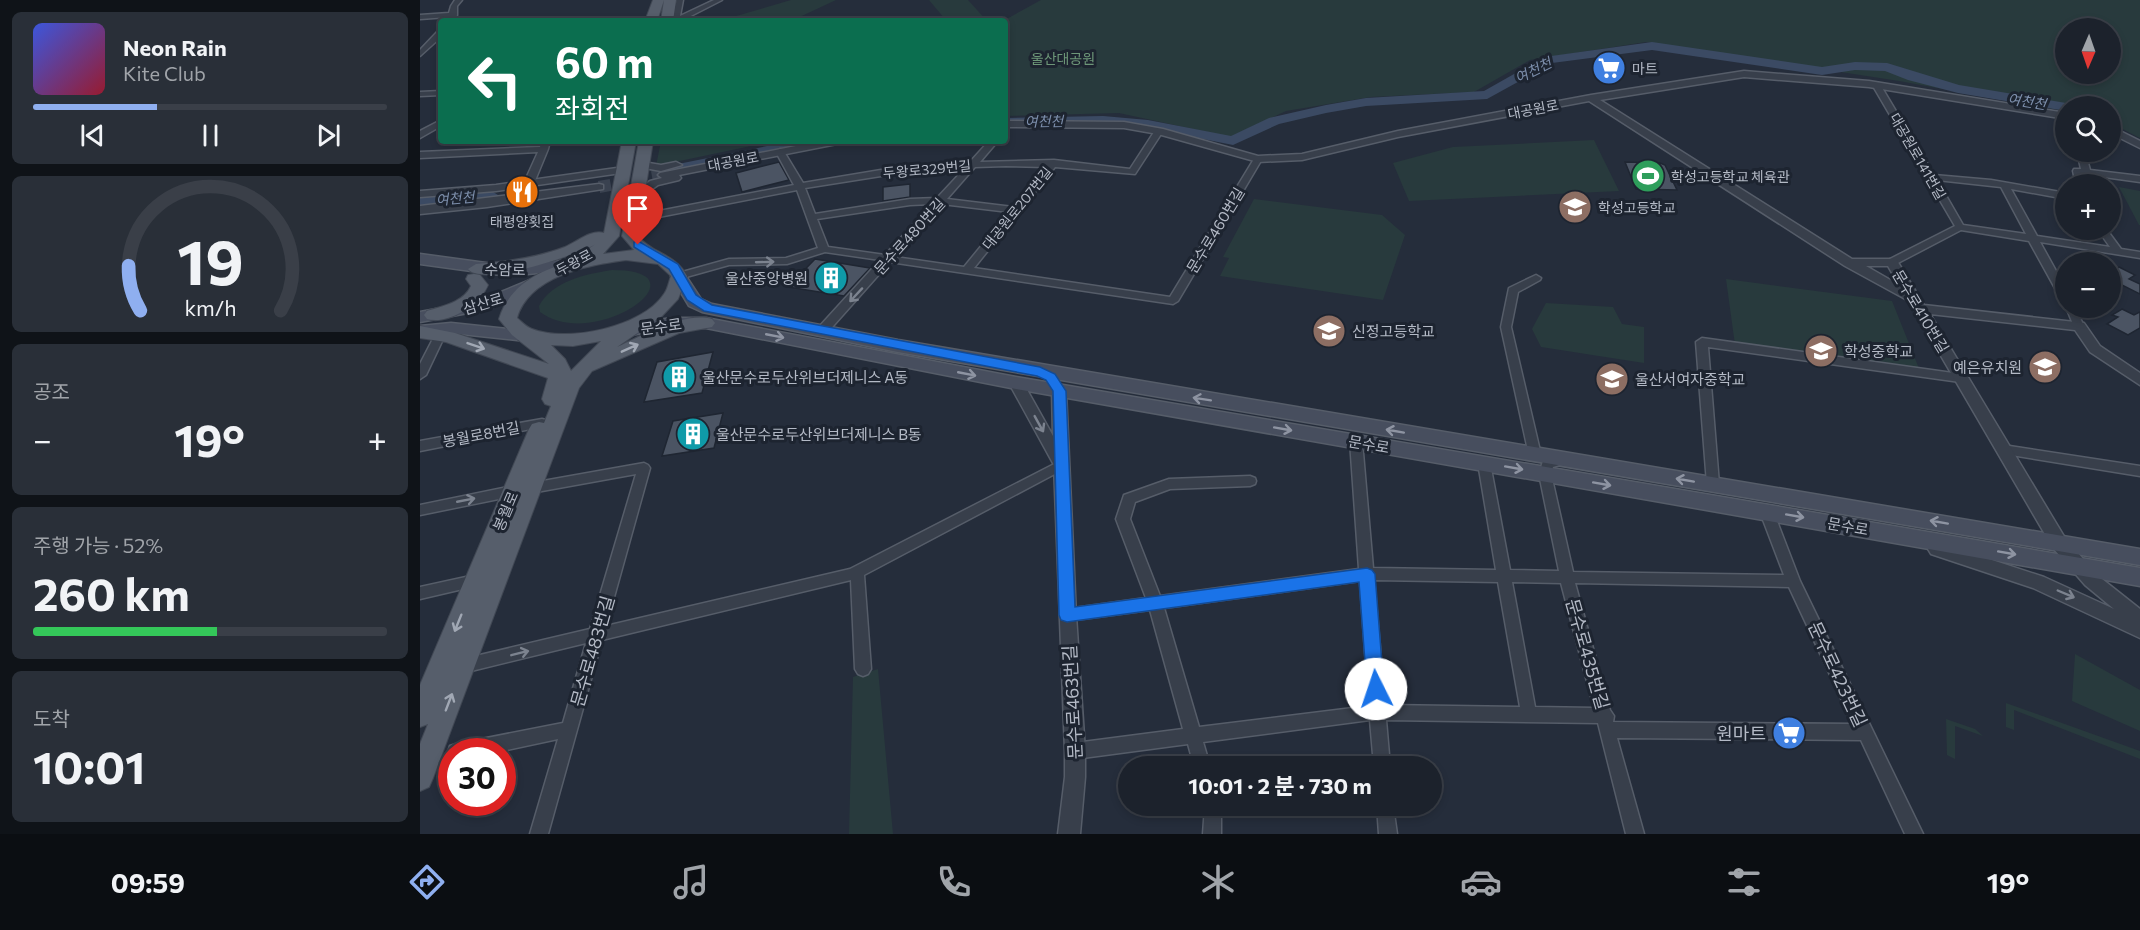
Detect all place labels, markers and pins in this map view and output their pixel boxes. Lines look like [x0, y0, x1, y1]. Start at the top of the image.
supermarket icon: 마트 [1591, 50, 1627, 86]
place label: 마트 [1632, 60, 1658, 77]
sports icon: 학성고등학교 체육관 [1630, 158, 1666, 194]
place label: 학성고등학교 체육관 [1671, 168, 1790, 185]
restaurant icon: 태평양횟집 [504, 174, 540, 210]
pin [612, 183, 663, 245]
school or university icon: 학성고등학교 [1557, 189, 1593, 225]
place label: 학성고등학교 [1598, 199, 1675, 216]
place label: 태평양횟집 [490, 213, 554, 230]
building icon: 울산중앙병원 [813, 260, 849, 296]
place label: 울산중앙병원 [725, 269, 808, 287]
school or university icon: 신정고등학교 [1311, 313, 1347, 349]
place label: 신정고등학교 [1352, 322, 1435, 340]
school or university icon: 학성중학교 [1803, 333, 1839, 369]
place label: 학성중학교 [1844, 342, 1913, 360]
school or university icon: 예은유치원 [2027, 349, 2063, 385]
place label: 예은유치원 [1953, 358, 2022, 376]
building icon: 울산문수로두산위브더제니스 A동 [661, 359, 697, 395]
school or university icon: 울산서여자중학교 [1594, 361, 1630, 397]
place label: 울산문수로두산위브더제니스 A동 [702, 368, 908, 386]
place label: 울산서여자중학교 [1635, 370, 1745, 388]
building icon: 울산문수로두산위브더제니스 B동 [675, 416, 711, 452]
place label: 울산문수로두산위브더제니스 B동 [716, 425, 922, 443]
supermarket icon: 원마트 [1771, 715, 1807, 751]
place label: 원마트 [1716, 722, 1766, 744]

